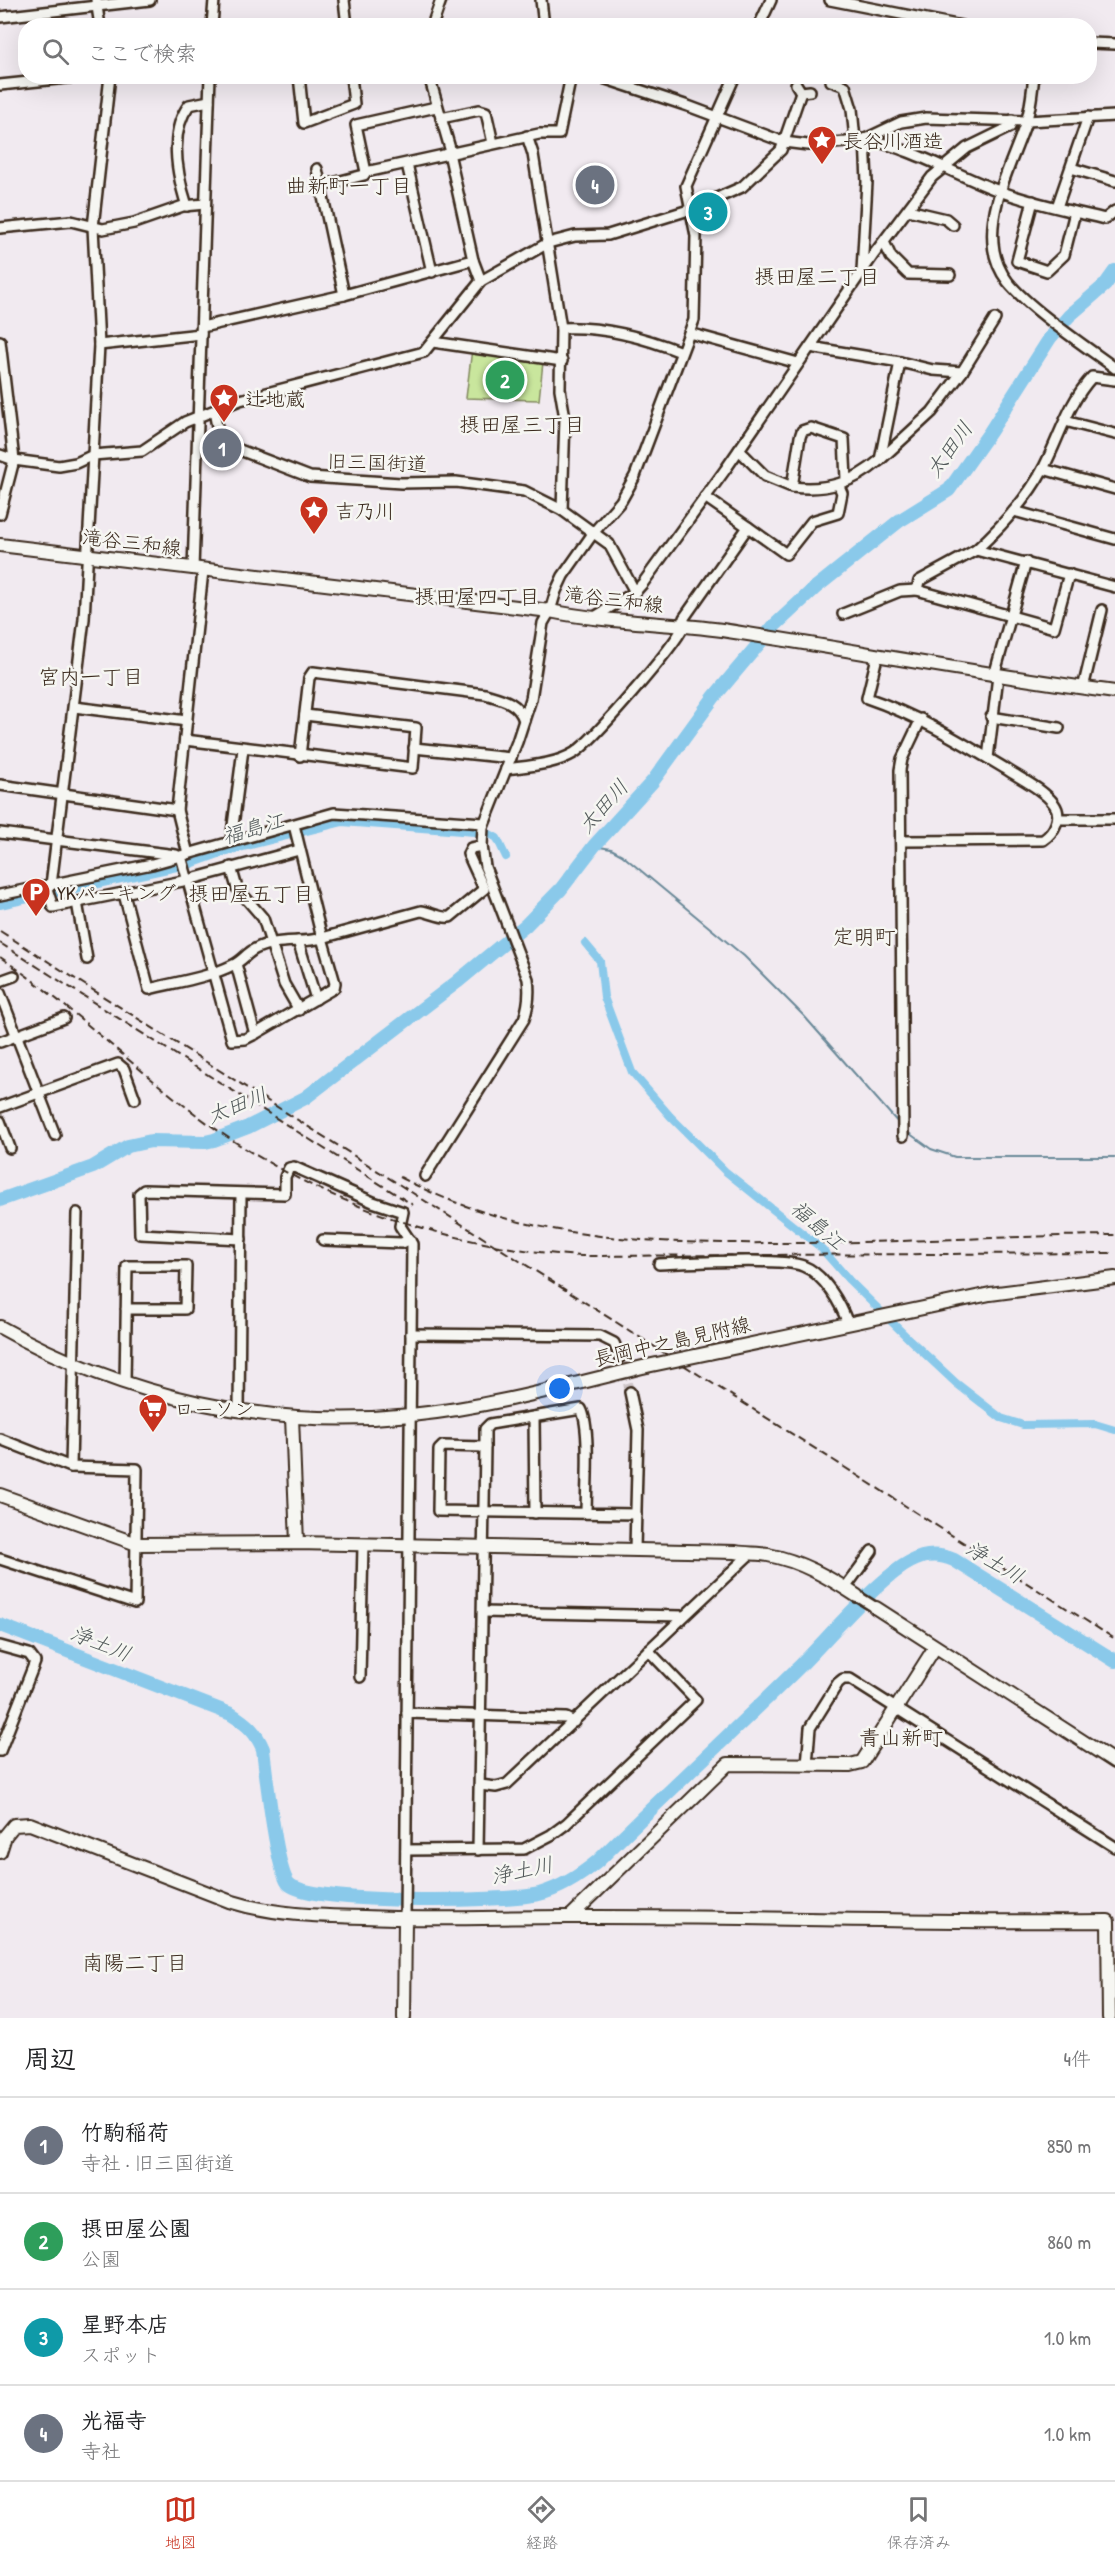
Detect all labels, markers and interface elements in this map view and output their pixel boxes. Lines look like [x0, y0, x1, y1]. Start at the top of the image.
search box [18, 18, 1097, 84]
icon: search [39, 35, 72, 68]
text: ここで検索 [87, 38, 197, 68]
place icon: 長谷川酒造 [806, 124, 838, 166]
place label: 長谷川酒造 [843, 127, 943, 154]
pin: 4 [576, 162, 614, 207]
district label: 曲新町一丁目 [286, 171, 412, 200]
pin: 3 [688, 190, 728, 234]
district label: 摂田屋二丁目 [754, 262, 880, 291]
pin: 2 [486, 358, 524, 403]
place icon: 辻地蔵 [208, 382, 240, 424]
place label: 辻地蔵 [245, 385, 305, 412]
district label: 摂田屋三丁目 [459, 410, 585, 439]
water label: 太田川 [919, 415, 979, 483]
pin: 1 [202, 426, 242, 470]
street label: 旧三国街道 [327, 447, 427, 477]
place icon: 吉乃川 [298, 494, 330, 536]
place label: 吉乃川 [335, 497, 395, 524]
street label: 滝谷三和線 [81, 523, 183, 561]
street label: 滝谷三和線 [563, 580, 665, 618]
district label: 摂田屋四丁目 [414, 582, 540, 611]
district label: 宮内一丁目 [39, 662, 144, 691]
water label: 太田川 [571, 773, 635, 839]
water label: 福島江 [219, 805, 288, 851]
parking icon: YKパーキング [20, 876, 52, 918]
place label: YKパーキング [57, 879, 176, 906]
district label: 摂田屋五丁目 [188, 879, 314, 908]
district label: 定明町 [833, 922, 896, 951]
water label: 太田川 [202, 1080, 272, 1130]
water label: 福島江 [785, 1193, 852, 1257]
street label: 長岡中之島見附線 [591, 1310, 753, 1372]
your location [545, 1374, 574, 1403]
supermarket icon: ローソン [137, 1392, 169, 1434]
place label: ローソン [174, 1395, 254, 1422]
water label: 浄土川 [961, 1533, 1029, 1591]
water label: 浄土川 [66, 1618, 136, 1668]
district label: 青山新町 [859, 1723, 943, 1752]
water label: 浄土川 [488, 1849, 556, 1891]
district label: 南陽二丁目 [83, 1948, 188, 1977]
text: 周辺 [24, 2041, 76, 2076]
text: 4件 [1064, 2045, 1091, 2072]
text: 竹駒稲荷 [81, 2117, 169, 2147]
text: 1 [40, 2132, 47, 2159]
text: 850 m [1047, 2132, 1091, 2159]
text: 寺社 · 旧三国街道 [81, 2149, 234, 2176]
text: 摂田屋公園 [81, 2213, 191, 2243]
text: 2 [39, 2228, 48, 2255]
text: 860 m [1047, 2228, 1091, 2255]
text: 公園 [81, 2245, 121, 2272]
text: 星野本店 [81, 2309, 169, 2339]
text: 3 [39, 2324, 48, 2351]
text: 1.0 km [1044, 2324, 1091, 2351]
text: スポット [81, 2341, 161, 2368]
text: 光福寺 [81, 2405, 147, 2435]
text: 4 [40, 2420, 47, 2447]
text: 1.0 km [1044, 2420, 1091, 2447]
text: 寺社 [81, 2437, 121, 2464]
tab: 地図 [164, 2493, 197, 2553]
tab: 経路 [525, 2493, 558, 2553]
tab: 保存済み [887, 2493, 951, 2553]

